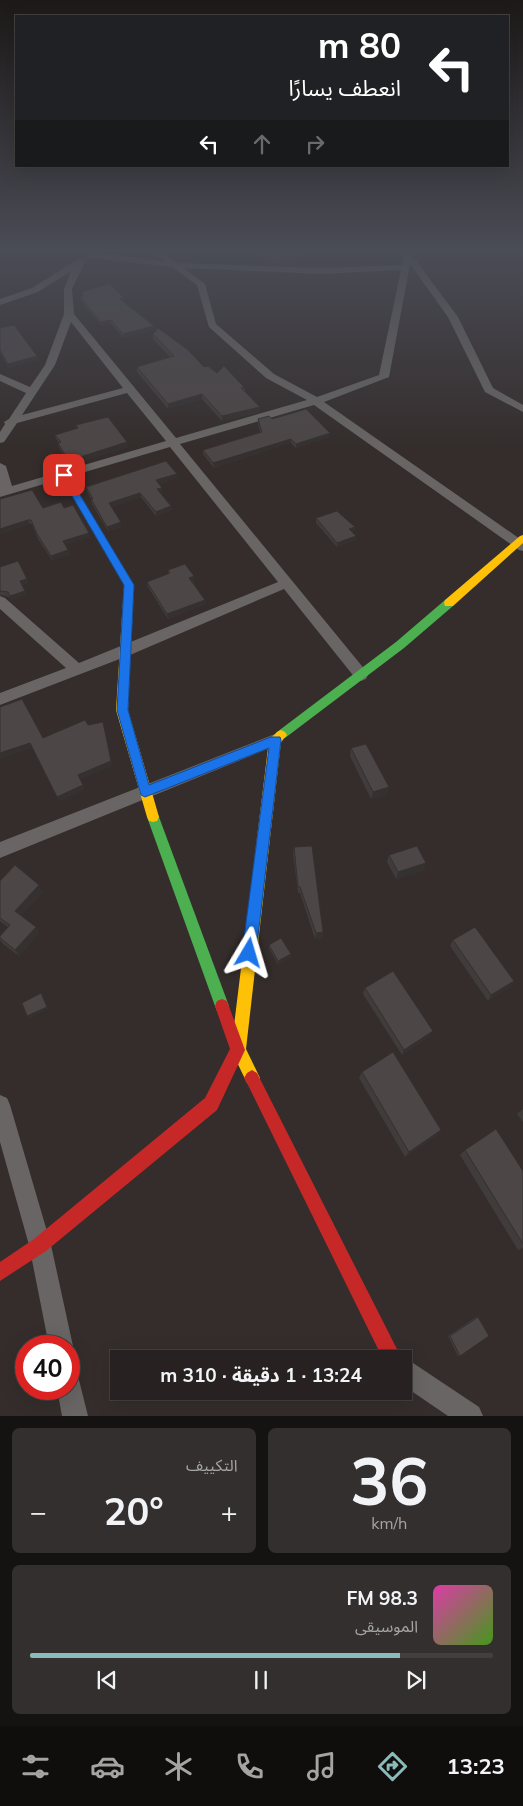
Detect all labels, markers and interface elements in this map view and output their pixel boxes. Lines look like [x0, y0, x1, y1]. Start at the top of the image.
text: 80 m [318, 23, 401, 67]
icon: left [419, 35, 484, 100]
text: انعطف يسارًا [288, 74, 401, 102]
icon: left [195, 130, 223, 158]
icon: ahead [248, 130, 276, 158]
icon: right [301, 130, 329, 158]
pin [43, 454, 85, 496]
icon: arrive [50, 461, 78, 489]
position arrow [222, 926, 274, 978]
speed limit sign: 40 [15, 1335, 80, 1400]
text: 13:24 · 1 دقيقة · 310 m [160, 1363, 362, 1387]
text: 36 [350, 1440, 428, 1521]
text: التكييف [186, 1455, 238, 1475]
text: 20° [104, 1487, 164, 1535]
text: − [30, 1494, 47, 1529]
text: + [221, 1494, 237, 1529]
text: km/h [371, 1513, 407, 1533]
text: 98.3 FM [346, 1586, 418, 1610]
text: الموسيقى [355, 1616, 418, 1636]
icon: previous [93, 1666, 121, 1694]
icon: pause [247, 1666, 275, 1694]
icon: next [402, 1666, 430, 1694]
icon: filters [18, 1749, 53, 1784]
icon: car [90, 1749, 125, 1784]
icon: climate [161, 1749, 196, 1784]
icon: phone [232, 1749, 267, 1784]
icon: music [304, 1749, 339, 1784]
icon: directions [375, 1749, 410, 1784]
text: 13:23 [447, 1752, 505, 1780]

